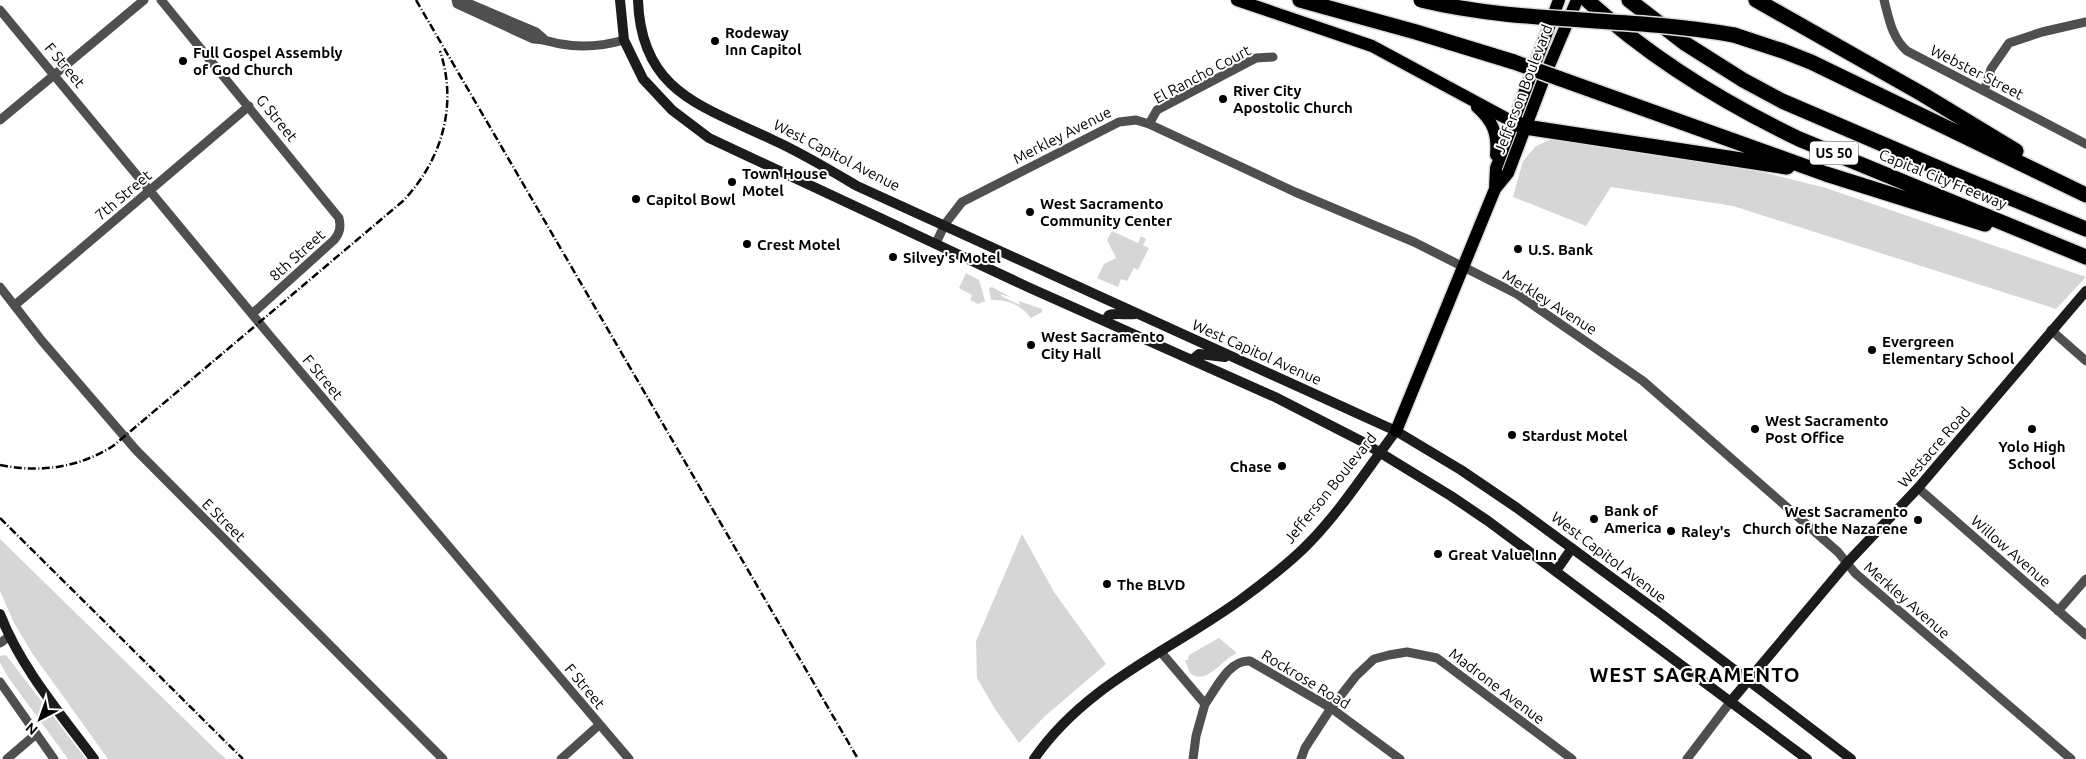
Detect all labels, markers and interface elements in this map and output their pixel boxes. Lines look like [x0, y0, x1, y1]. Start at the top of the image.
street label: Jefferson Boulevard [1491, 22, 1555, 156]
place label: Rodeway Inn Capitol [725, 24, 802, 58]
marker: Rodeway Inn Capitol [709, 35, 721, 47]
street label: F Street [41, 39, 89, 91]
street label: El Rancho Court [1151, 41, 1253, 107]
street label: Webster Street [1928, 41, 2027, 103]
place label: Full Gospel Assembly of God Church [193, 44, 343, 78]
marker: Full Gospel Assembly of God Church [177, 55, 189, 67]
place label: River City Apostolic Church [1233, 82, 1353, 116]
street label: G Street [253, 91, 301, 145]
marker: River City Apostolic Church [1217, 93, 1229, 105]
street label: Merkley Avenue [1010, 103, 1114, 167]
street label: West Capitol Avenue [771, 116, 903, 194]
road number: US 50 [1810, 142, 1858, 164]
street label: Capital City Freeway [1877, 146, 2009, 212]
place label: Town House Motel [742, 165, 827, 199]
street label: 7th Street [91, 166, 155, 223]
marker: Town House Motel [726, 176, 738, 188]
place label: Capitol Bowl [646, 191, 736, 208]
marker: Capitol Bowl [630, 193, 642, 205]
place label: West Sacramento Community Center [1040, 195, 1173, 229]
marker: West Sacramento Community Center [1024, 206, 1036, 218]
street label: 8th Street [266, 226, 328, 284]
place label: Crest Motel [757, 236, 841, 253]
marker: Crest Motel [741, 238, 753, 250]
place label: U.S. Bank [1528, 241, 1594, 258]
marker: U.S. Bank [1512, 243, 1524, 255]
place label: Silvey's Motel [903, 249, 1001, 266]
marker: Silvey's Motel [887, 251, 899, 263]
street label: Merkley Avenue [1500, 266, 1600, 338]
street label: West Capitol Avenue [1190, 316, 1324, 388]
place label: West Sacramento City Hall [1041, 328, 1164, 362]
place label: Evergreen Elementary School [1882, 333, 2015, 367]
marker: West Sacramento City Hall [1025, 339, 1037, 351]
marker: Evergreen Elementary School [1866, 344, 1878, 356]
street label: F Street [299, 351, 347, 403]
street label: Westacre Road [1894, 403, 1974, 491]
place label: West Sacramento Post Office [1765, 412, 1888, 446]
marker: West Sacramento Post Office [1749, 423, 1761, 435]
marker: Yolo High School [2026, 423, 2038, 435]
place label: Stardust Motel [1522, 427, 1628, 444]
street label: Jefferson Boulevard [1280, 429, 1380, 547]
marker: Stardust Motel [1506, 429, 1518, 441]
place label: Yolo High School [1998, 438, 2066, 472]
place label: Chase [1230, 458, 1272, 475]
marker: Chase [1276, 460, 1288, 472]
street label: E Street [199, 495, 249, 545]
place label: Bank of America [1604, 502, 1662, 536]
place label: West Sacramento Church of the Nazarene [1742, 503, 1908, 537]
street label: West Capitol Avenue [1548, 508, 1670, 606]
street label: Willow Avenue [1968, 512, 2054, 590]
marker: Bank of America [1588, 513, 1600, 525]
marker: West Sacramento Church of the Nazarene [1912, 514, 1924, 526]
place label: Raley's [1681, 523, 1731, 540]
marker: Raley's [1665, 525, 1677, 537]
place label: Great Value Inn [1448, 546, 1557, 563]
marker: Great Value Inn [1432, 548, 1444, 560]
street label: Merkley Avenue [1861, 558, 1953, 642]
place label: The BLVD [1117, 576, 1185, 593]
marker: The BLVD [1101, 578, 1113, 590]
street label: Madrone Avenue [1446, 645, 1548, 727]
street label: Rockrose Road [1259, 646, 1353, 712]
street label: F Street [561, 660, 609, 712]
district label: WEST SACRAMENTO [1589, 663, 1801, 686]
north arrow [15, 694, 65, 744]
text: N [22, 719, 41, 738]

